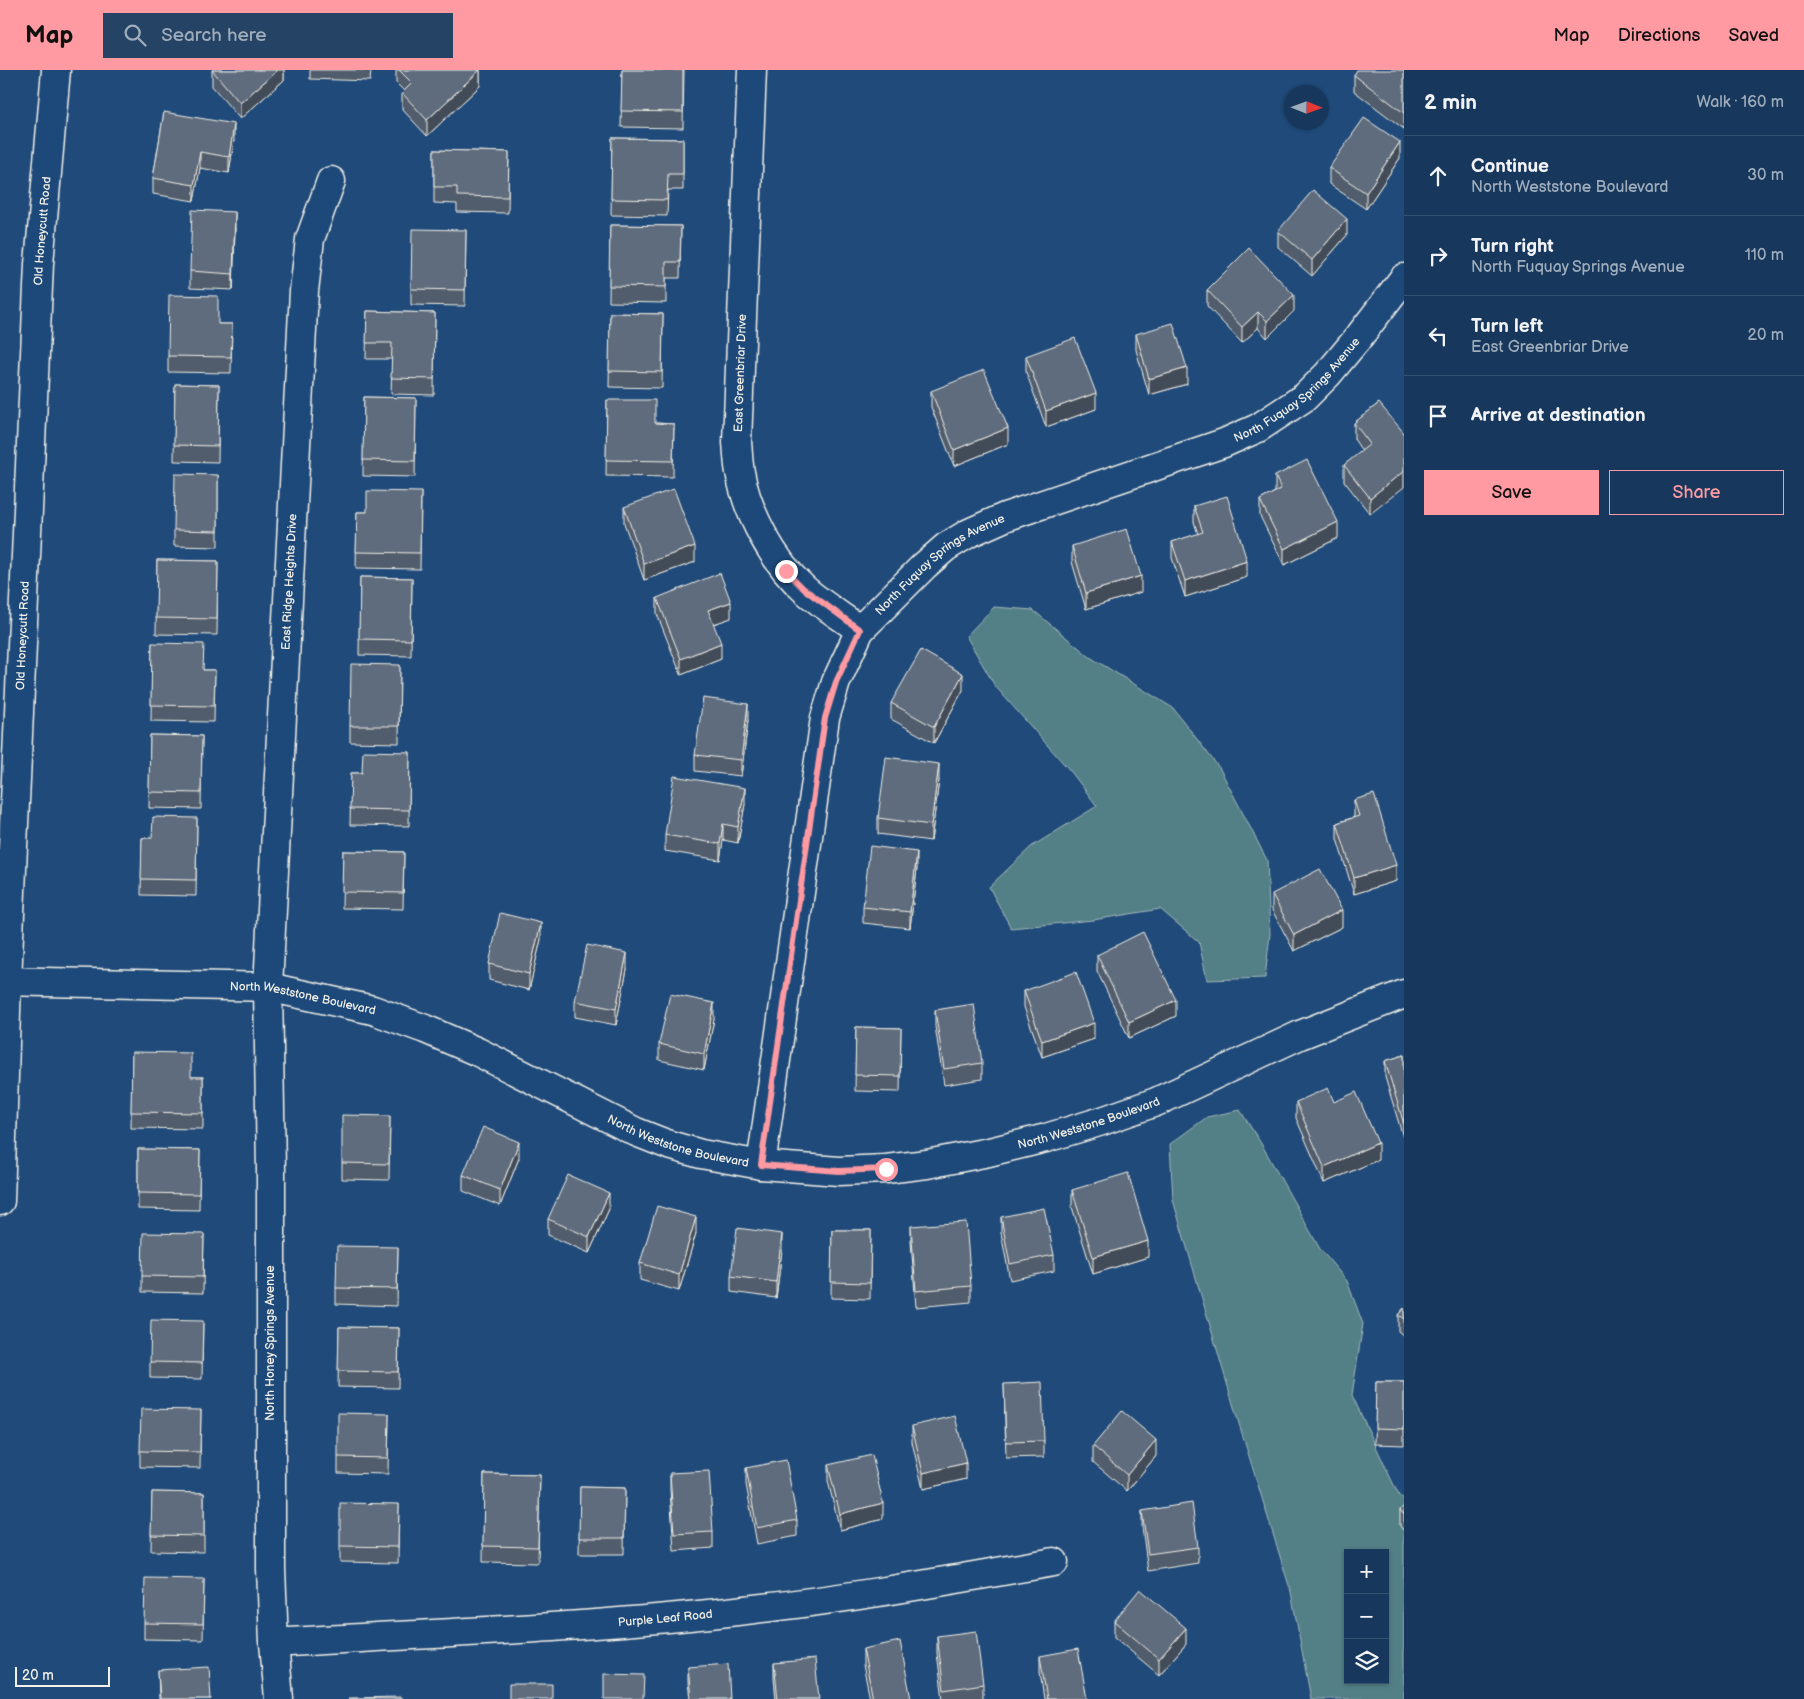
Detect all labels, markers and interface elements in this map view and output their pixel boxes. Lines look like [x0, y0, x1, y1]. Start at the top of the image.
search box [103, 13, 453, 58]
text: Map [25, 21, 73, 50]
icon: search [121, 21, 149, 49]
text: Search here [161, 24, 267, 47]
text: Map [1554, 25, 1590, 46]
text: Directions [1618, 25, 1700, 46]
text: Saved [1728, 25, 1779, 46]
north arrow [1284, 85, 1329, 130]
text: 2 min [1424, 90, 1477, 115]
text: Walk · 160 m [1696, 93, 1784, 112]
text: Continue [1471, 155, 1549, 178]
icon: ahead [1424, 162, 1452, 190]
text: 30 m [1747, 166, 1784, 185]
street label: Old Honeycutt Road [31, 176, 55, 286]
text: North Weststone Boulevard [1471, 178, 1668, 197]
text: Turn right [1471, 235, 1554, 258]
icon: right [1424, 242, 1452, 270]
text: 110 m [1745, 246, 1784, 265]
text: North Fuquay Springs Avenue [1471, 258, 1685, 277]
street label: East Greenbriar Drive [731, 314, 750, 432]
text: Turn left [1471, 315, 1543, 338]
icon: left [1424, 322, 1452, 350]
text: 20 m [1748, 326, 1784, 345]
street label: North Fuquay Springs Avenue [1231, 334, 1363, 446]
text: East Greenbriar Drive [1471, 338, 1629, 357]
icon: arrive [1424, 402, 1452, 430]
text: Arrive at destination [1471, 404, 1646, 427]
button: Save [1424, 470, 1599, 515]
button: Share [1609, 470, 1784, 515]
street label: North Fuquay Springs Avenue [872, 511, 1007, 618]
street label: East Ridge Heights Drive [278, 513, 300, 650]
route end [775, 560, 798, 583]
street label: Old Honeycutt Road [13, 581, 33, 690]
street label: North Weststone Boulevard [230, 979, 377, 1018]
street label: North Weststone Boulevard [1016, 1094, 1163, 1153]
street label: North Weststone Boulevard [605, 1112, 750, 1171]
route start [875, 1158, 898, 1181]
street label: North Honey Springs Avenue [263, 1265, 278, 1421]
map controls [1344, 1549, 1389, 1684]
button: + [1344, 1549, 1389, 1594]
button: − [1344, 1594, 1389, 1639]
street label: Purple Leaf Road [617, 1607, 713, 1630]
button: layers [1344, 1639, 1389, 1684]
scale bar [15, 1664, 110, 1687]
text: 20 m [22, 1667, 54, 1684]

